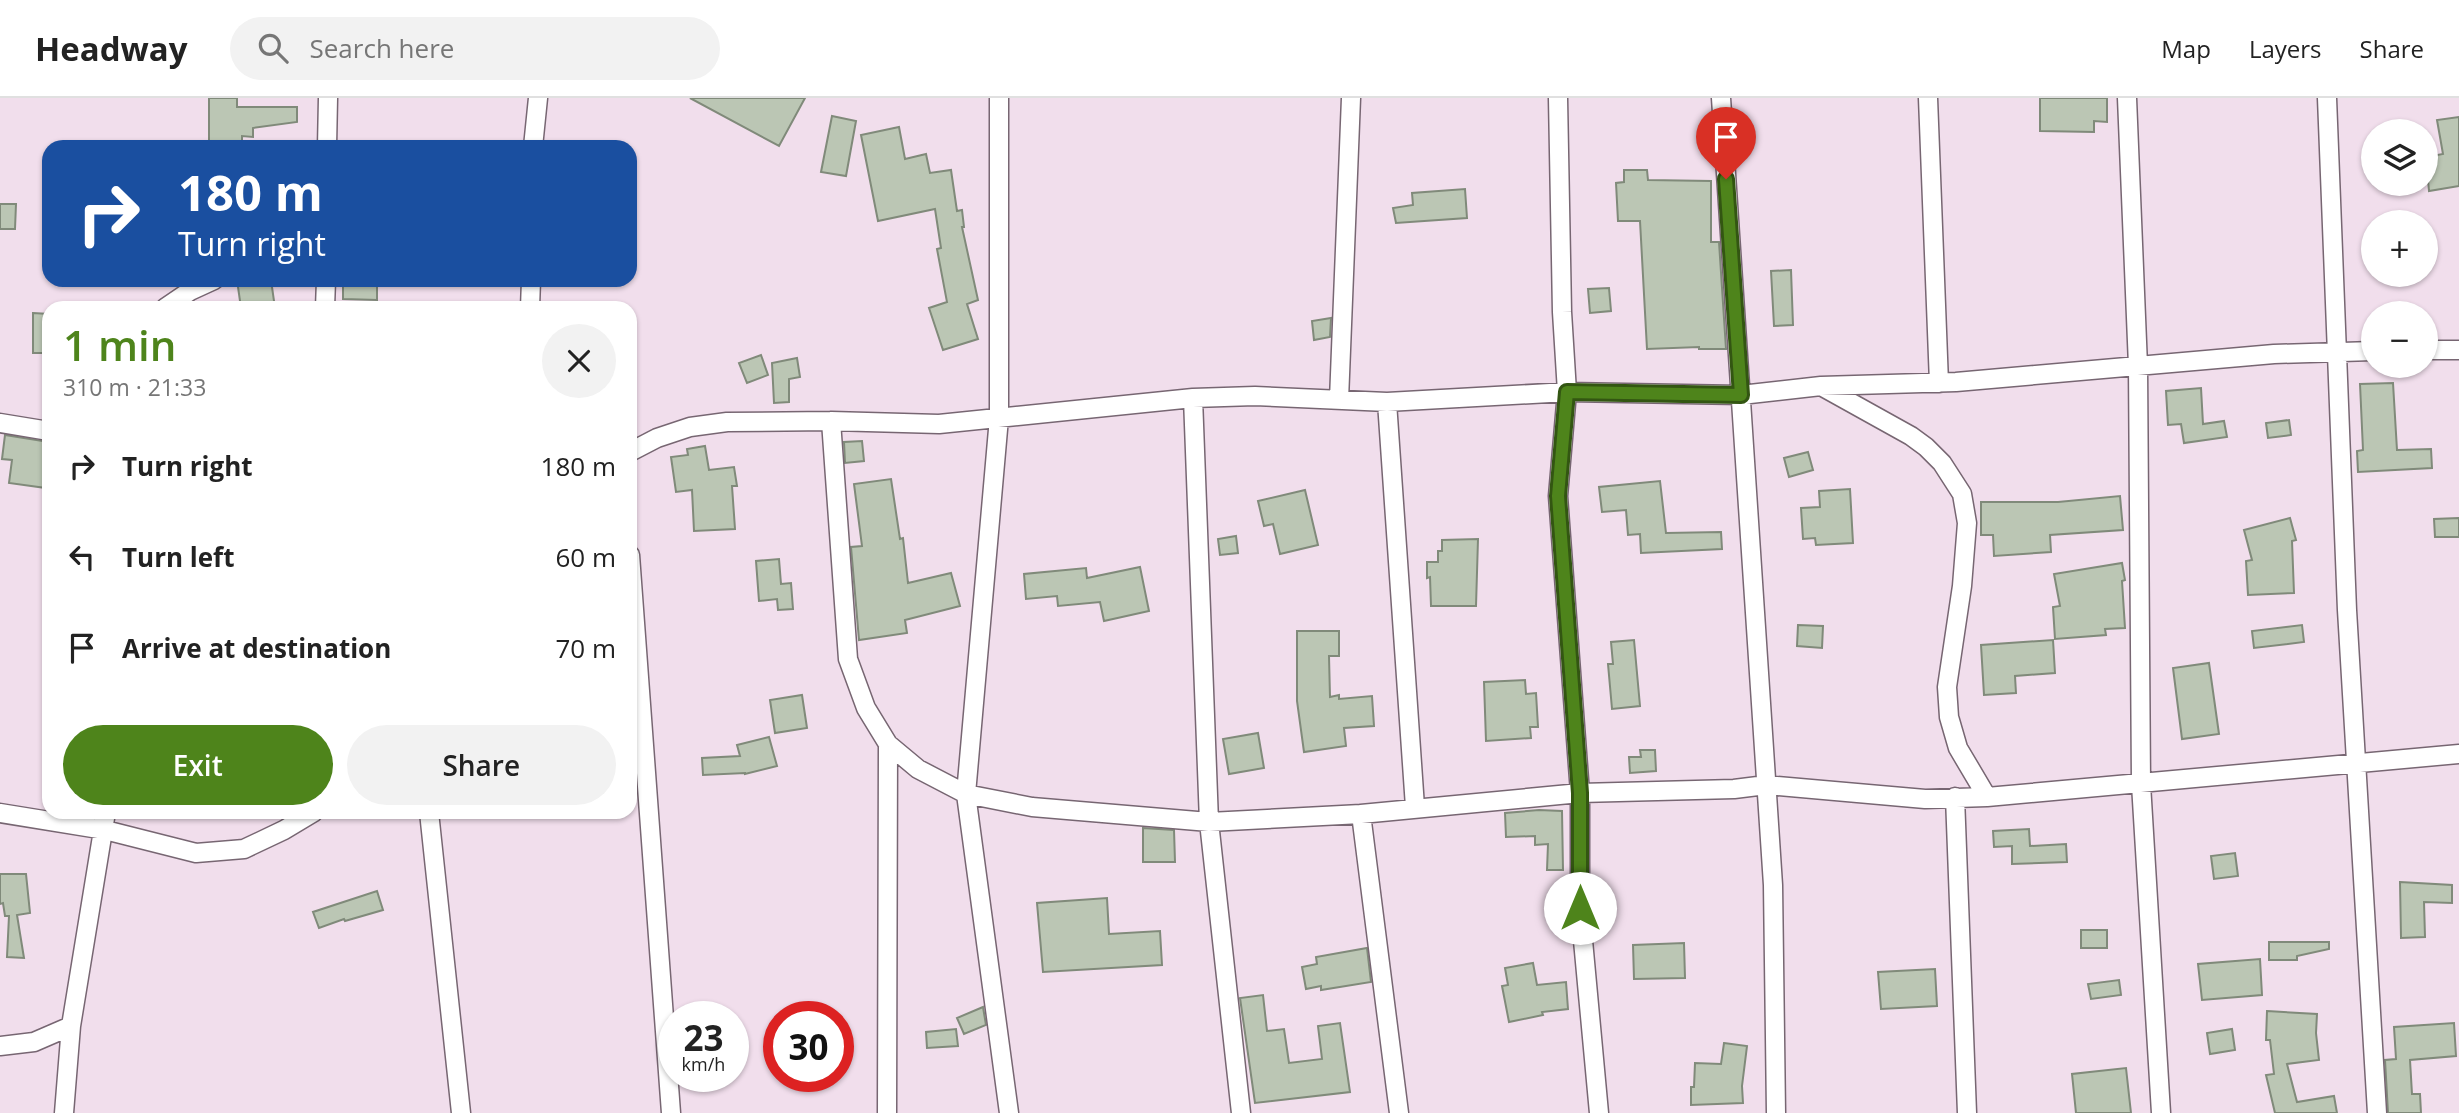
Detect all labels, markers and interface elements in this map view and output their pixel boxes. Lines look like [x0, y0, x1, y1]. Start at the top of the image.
search box [230, 17, 720, 80]
text: Headway [35, 26, 188, 71]
icon: search [254, 29, 292, 67]
text: Search here [310, 30, 454, 66]
text: Map [2161, 32, 2211, 65]
text: Layers [2249, 32, 2322, 65]
text: Share [2360, 32, 2424, 65]
pin [1696, 107, 1756, 179]
icon: arrive [1707, 118, 1745, 156]
map controls [2361, 119, 2438, 378]
button: layers [2361, 119, 2438, 196]
text: 180 m [178, 159, 323, 225]
icon: right [63, 168, 154, 259]
button: + [2361, 210, 2438, 287]
text: Turn right [178, 222, 326, 265]
button: − [2361, 301, 2438, 378]
text: 1 min [63, 316, 176, 373]
button: close [542, 324, 616, 398]
text: 310 m · 21:33 [63, 371, 206, 403]
icon: right [63, 447, 101, 485]
text: Turn right [122, 448, 253, 484]
text: 180 m [541, 448, 616, 484]
icon: left [63, 538, 101, 576]
text: Turn left [122, 539, 234, 575]
text: 60 m [555, 539, 616, 575]
icon: arrive [63, 629, 101, 667]
text: Arrive at destination [122, 630, 391, 666]
text: 70 m [555, 630, 616, 666]
button: Exit [63, 725, 333, 805]
button: Share [347, 725, 616, 805]
position arrow [1543, 871, 1617, 945]
speed limit sign: 30 [763, 1001, 854, 1092]
text: 23 [683, 1014, 724, 1061]
text: km/h [682, 1052, 725, 1076]

